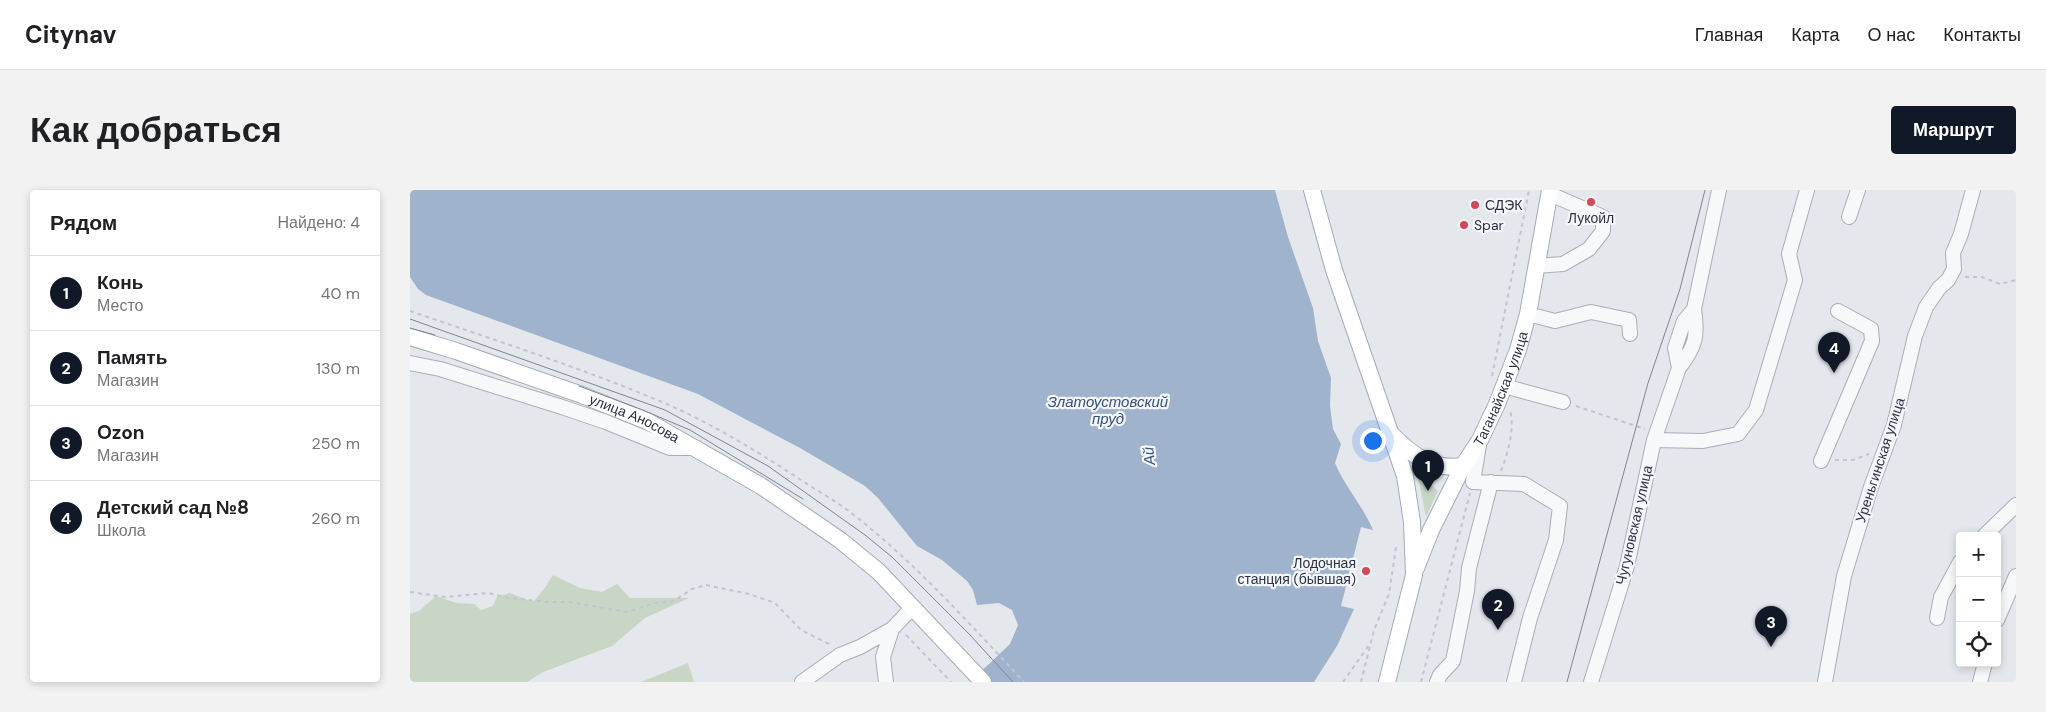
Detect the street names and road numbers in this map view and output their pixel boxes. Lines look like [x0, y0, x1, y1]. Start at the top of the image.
street label: Таганайская улица [1469, 329, 1532, 450]
street label: улица Аносова [587, 390, 683, 447]
street label: Уреньгинская улица [1851, 395, 1909, 525]
street label: Чугуновская улица [1611, 463, 1657, 587]

